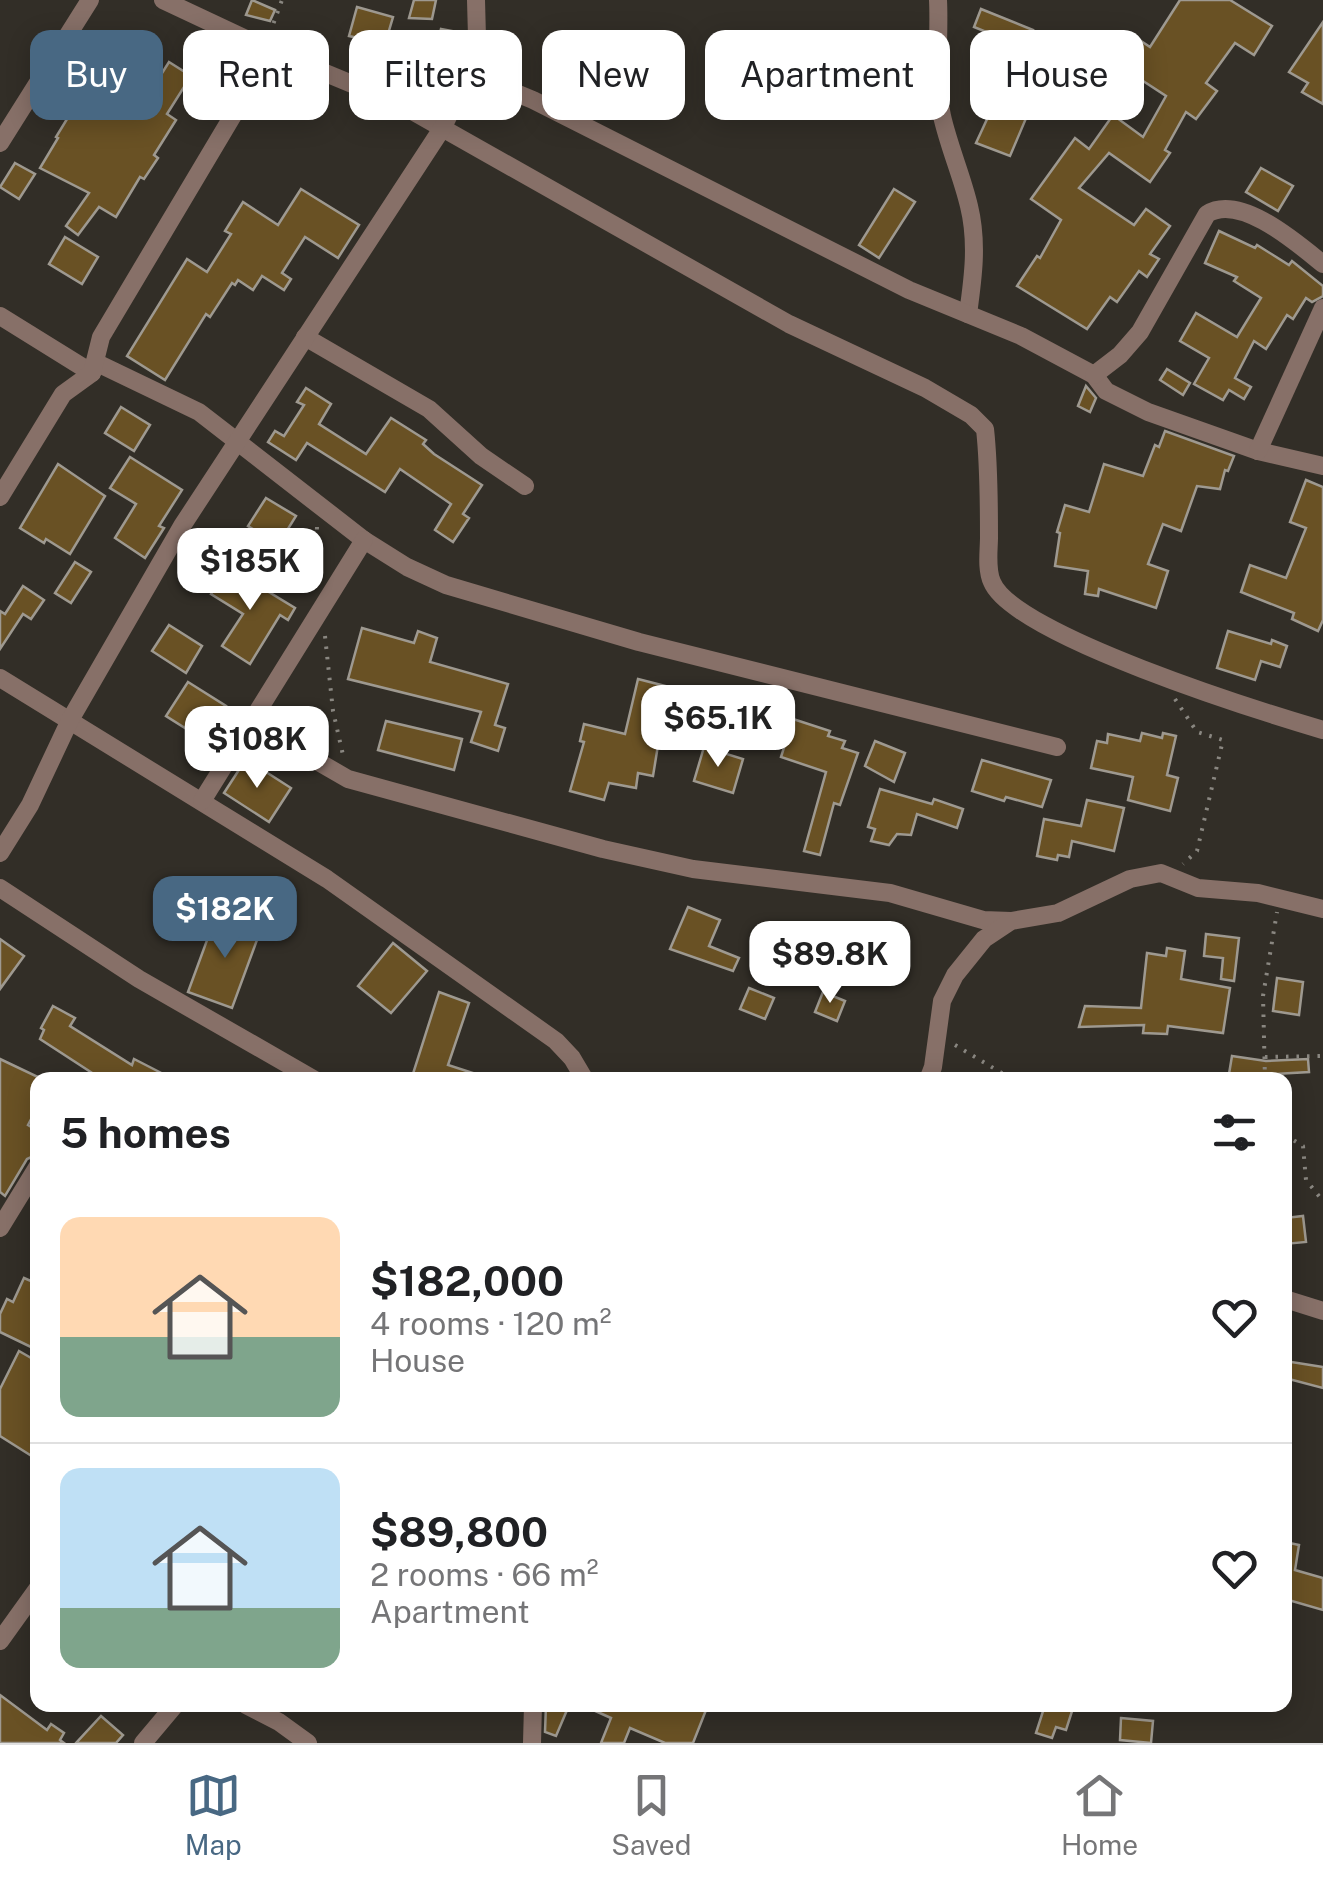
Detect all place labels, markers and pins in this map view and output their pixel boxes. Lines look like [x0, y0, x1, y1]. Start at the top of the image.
pin: $185K [180, 528, 320, 613]
pin: $65.1K [637, 685, 799, 770]
pin: $108K [187, 706, 327, 791]
pin: $182K [155, 876, 295, 961]
pin: $89.8K [749, 921, 911, 1006]

